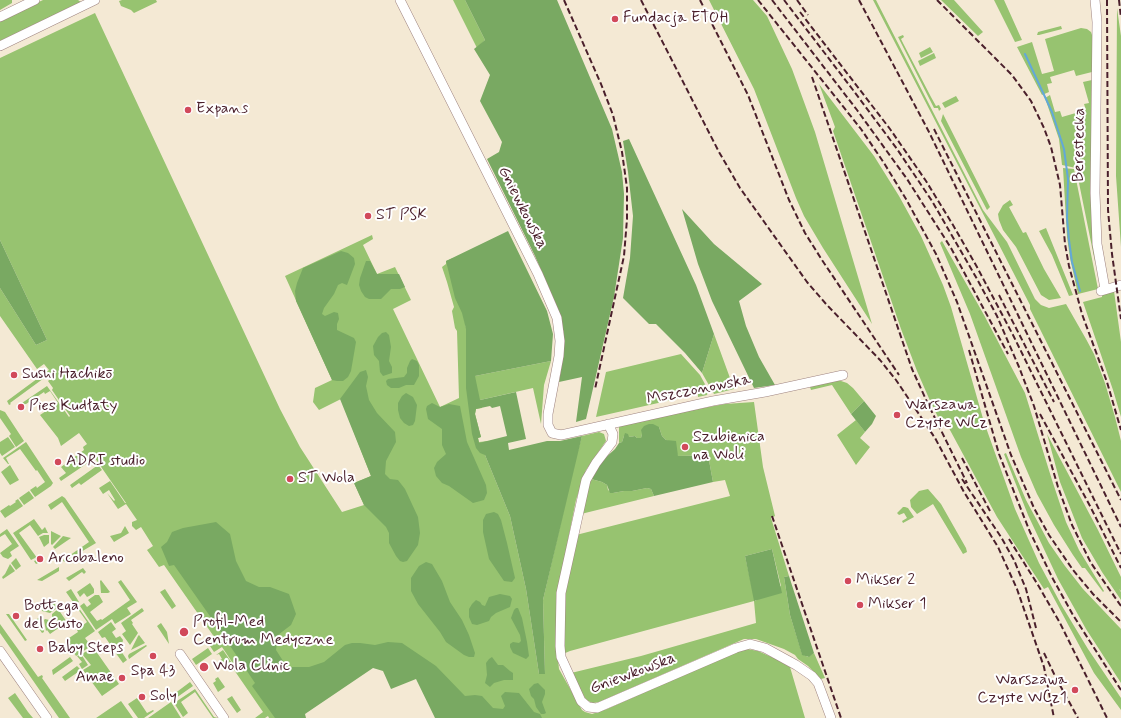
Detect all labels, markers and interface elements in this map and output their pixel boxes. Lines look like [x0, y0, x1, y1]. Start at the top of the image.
place label: Fundacja ETOH [623, 9, 728, 29]
marker: Fundacja ETOH [610, 14, 620, 24]
place label: Expans [196, 100, 248, 120]
marker: Expans [183, 105, 193, 115]
street label: Berestecka [1070, 108, 1090, 182]
street label: Gniewkowska [493, 164, 551, 252]
place label: ST PSK [376, 206, 427, 226]
marker: ST PSK [363, 211, 373, 221]
place label: Sushi Hachikō [22, 365, 112, 385]
marker: Sushi Hachikō [9, 370, 19, 380]
street label: Mszczonowska [645, 370, 753, 410]
place label: Warszawa Czyste WCz [905, 396, 988, 434]
place label: Pies Kudłaty [29, 397, 117, 417]
marker: Pies Kudłaty [16, 402, 26, 412]
marker: Warszawa Czyste WCz [892, 410, 902, 420]
place label: Szubienica na Woli [693, 428, 765, 466]
marker: Szubienica na Woli [680, 442, 690, 452]
place label: ADRI studio [66, 452, 145, 472]
marker: ADRI studio [53, 457, 63, 467]
place label: ST Wola [298, 469, 355, 489]
marker: ST Wola [285, 474, 295, 484]
place label: Arcobaleno [48, 549, 124, 569]
marker: Arcobaleno [35, 554, 45, 564]
place label: Mikser 2 [856, 571, 915, 591]
marker: Mikser 2 [843, 576, 853, 586]
place label: Mikser 1 [868, 595, 926, 615]
place label: Bottega del Gusto [24, 597, 83, 635]
marker: Mikser 1 [855, 600, 865, 610]
marker: Bottega del Gusto [11, 611, 21, 621]
place label: Profil-Med Centrum Medyczne [193, 613, 333, 651]
marker: Profil-Med Centrum Medyczne [178, 626, 190, 638]
place label: Baby Steps [48, 639, 124, 659]
marker: Baby Steps [35, 644, 45, 654]
street label: Gniewkowska [588, 649, 678, 699]
marker: Spa 43 [148, 651, 158, 661]
place label: Wola Clinic [213, 657, 290, 677]
marker: Wola Clinic [198, 661, 210, 673]
place label: Spa 43 [131, 662, 175, 682]
place label: Amae [75, 668, 114, 688]
place label: Warszawa Czyste WCz1 [977, 671, 1067, 709]
marker: Amae [117, 673, 127, 683]
marker: Warszawa Czyste WCz1 [1070, 685, 1080, 695]
place label: Soly [150, 687, 177, 707]
marker: Soly [137, 692, 147, 702]

